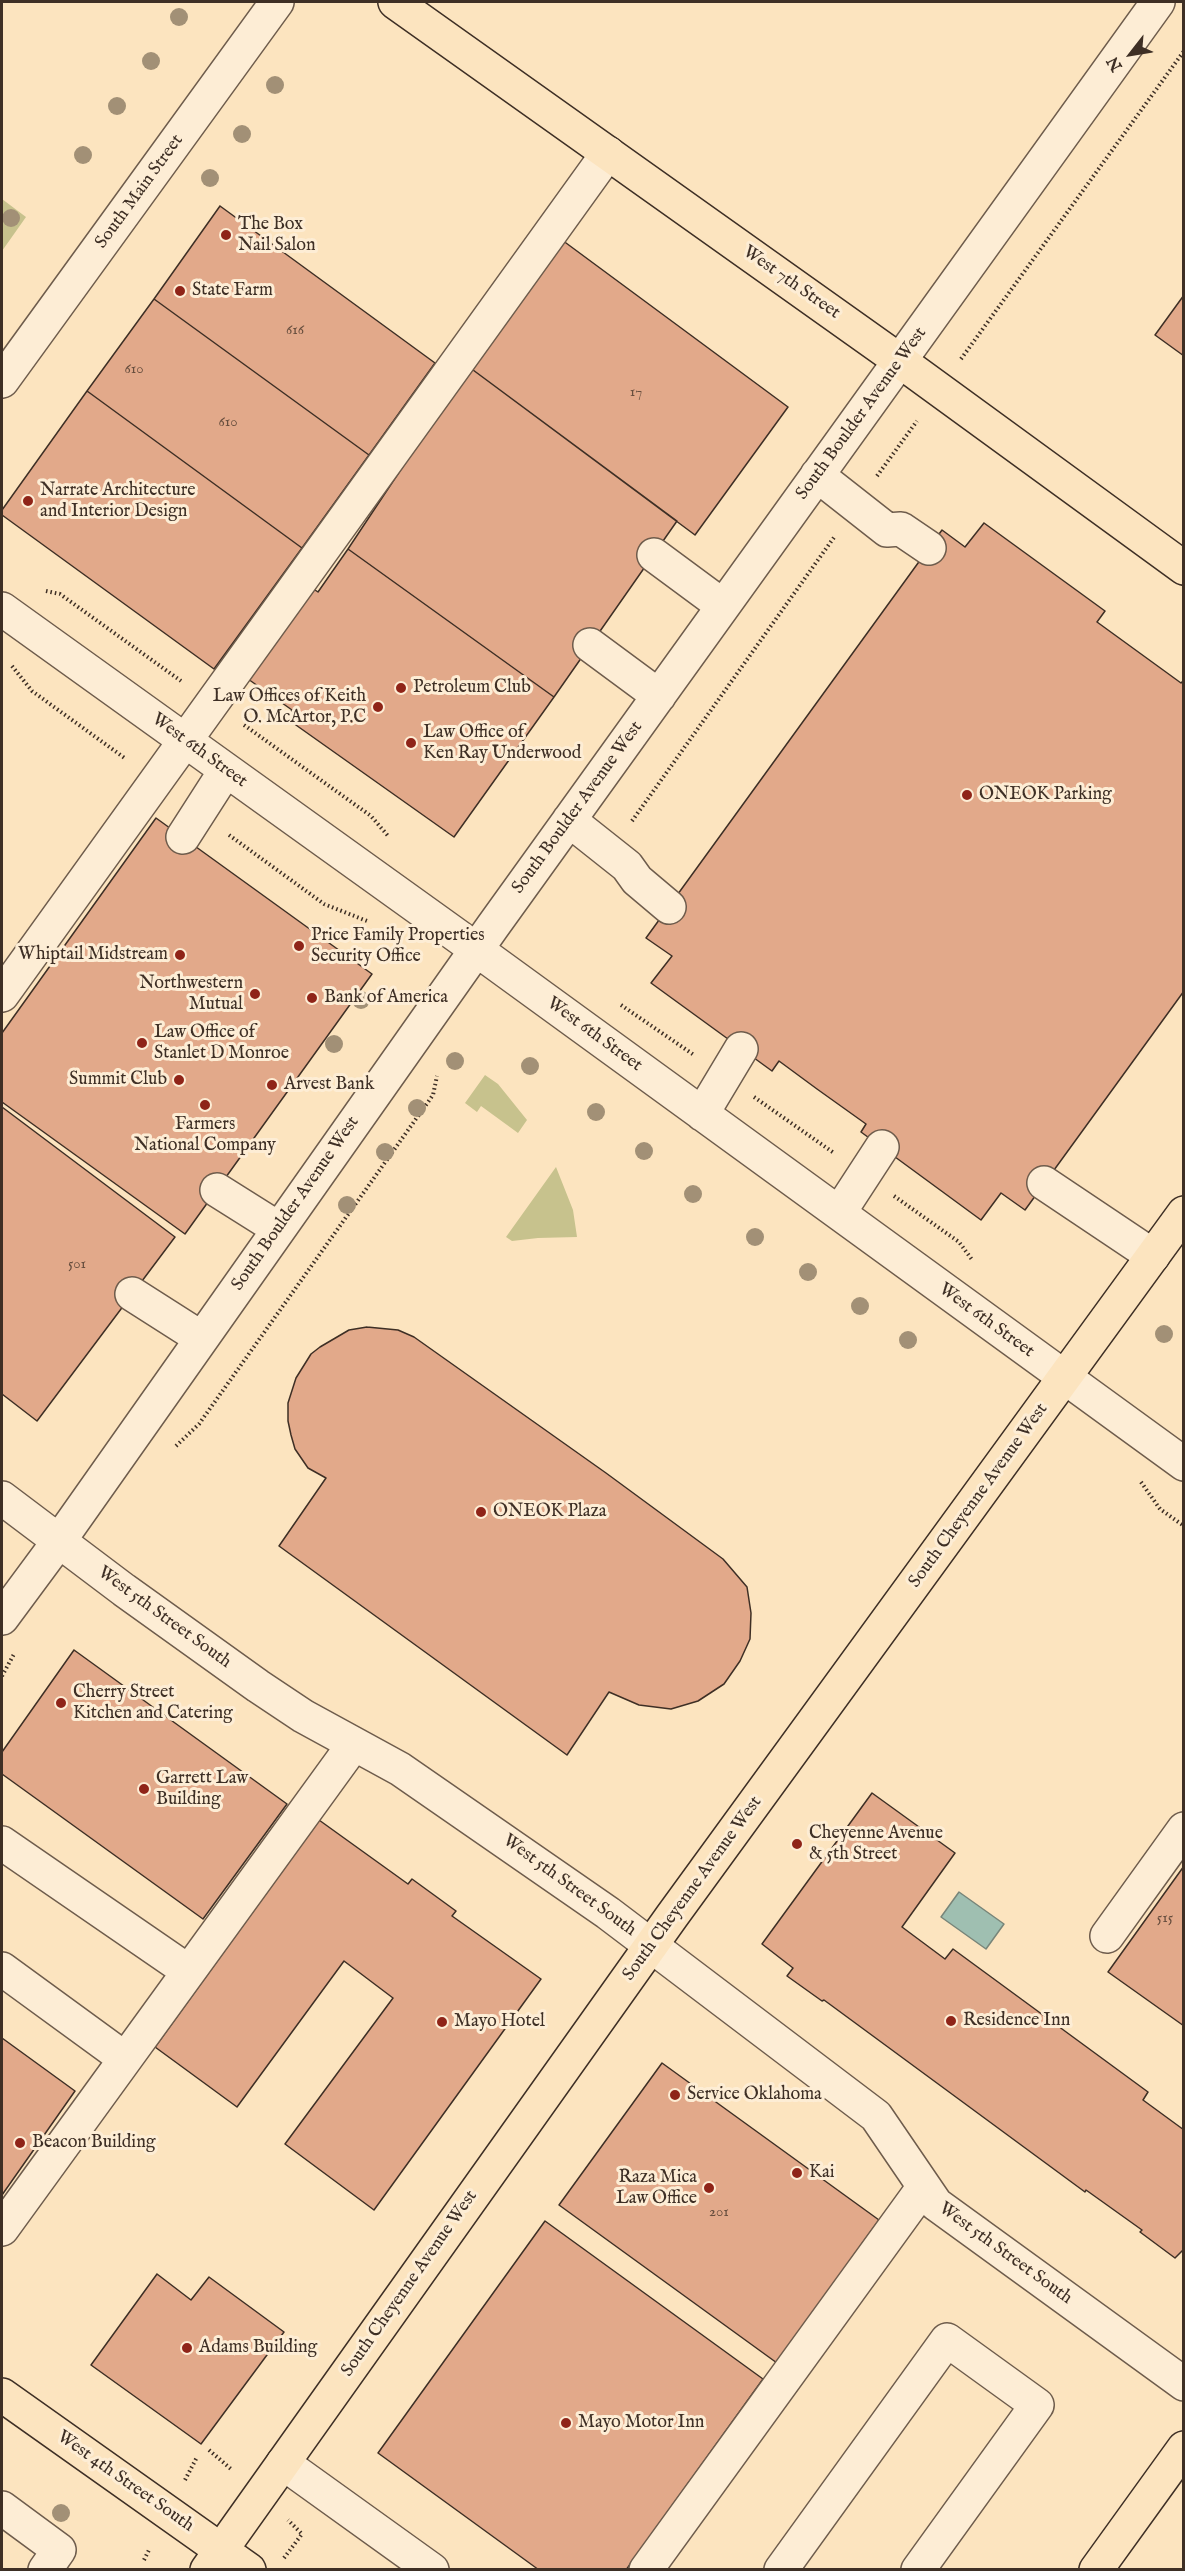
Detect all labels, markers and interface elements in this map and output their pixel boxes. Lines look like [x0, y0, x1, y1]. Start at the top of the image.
north arrow [1101, 24, 1161, 84]
text: N [1103, 52, 1128, 74]
street label: South Main Street [91, 131, 189, 253]
place label: The Box Nail Salon [238, 214, 316, 256]
marker: The Box Nail Salon [219, 228, 233, 242]
street label: West 7th Street [738, 242, 844, 324]
place label: State Farm [192, 280, 273, 302]
marker: State Farm [173, 284, 187, 298]
house number: 616 [286, 322, 304, 340]
street label: South Boulder Avenue West [792, 324, 932, 504]
house number: 610 [124, 361, 144, 379]
house number: 17 [630, 384, 642, 402]
house number: 610 [218, 414, 238, 432]
place label: Narrate Architecture and Interior Design [40, 480, 196, 522]
marker: Narrate Architecture and Interior Design [21, 494, 35, 508]
place label: Petroleum Club [413, 677, 531, 699]
marker: Petroleum Club [394, 681, 408, 695]
place label: Law Offices of Keith O. McArtor, P.C [213, 686, 366, 728]
marker: Law Offices of Keith O. McArtor, P.C [371, 700, 385, 714]
street label: West 6th Street [147, 709, 251, 793]
street label: South Boulder Avenue West [508, 718, 648, 898]
place label: Law Office of Ken Ray Underwood [423, 722, 581, 764]
marker: Law Office of Ken Ray Underwood [404, 736, 418, 750]
place label: ONEOK Parking [979, 784, 1112, 806]
marker: ONEOK Parking [960, 788, 974, 802]
place label: Price Family Properties Security Office [311, 925, 485, 968]
marker: Price Family Properties Security Office [292, 939, 306, 953]
place label: Whiptail Midstream [18, 944, 168, 966]
marker: Whiptail Midstream [173, 948, 187, 962]
place label: Northwestern Mutual [139, 973, 243, 1016]
marker: Northwestern Mutual [248, 987, 262, 1001]
place label: Bank of America [324, 987, 448, 1009]
marker: Bank of America [305, 991, 319, 1005]
street label: West 6th Street [542, 993, 646, 1077]
place label: Law Office of Stanlet D Monroe [154, 1022, 289, 1064]
marker: Law Office of Stanlet D Monroe [135, 1036, 149, 1050]
place label: Summit Club [69, 1069, 167, 1091]
marker: Summit Club [172, 1073, 186, 1087]
place label: Arvest Bank [284, 1074, 374, 1096]
marker: Arvest Bank [265, 1078, 279, 1092]
marker: Farmers National Company [198, 1098, 212, 1112]
street label: South Boulder Avenue West [228, 1113, 364, 1295]
place label: Farmers National Company [134, 1114, 276, 1156]
house number: 501 [68, 1256, 86, 1274]
street label: West 6th Street [934, 1279, 1038, 1363]
street label: South Cheyenne Avenue West [905, 1400, 1053, 1592]
place label: ONEOK Plaza [493, 1501, 607, 1523]
marker: ONEOK Plaza [474, 1505, 488, 1519]
street label: West 5th Street South [93, 1562, 235, 1674]
place label: Cherry Street Kitchen and Catering [73, 1682, 233, 1724]
marker: Cherry Street Kitchen and Catering [54, 1696, 68, 1710]
place label: Garrett Law Building [156, 1768, 248, 1810]
marker: Garrett Law Building [137, 1782, 151, 1796]
street label: South Cheyenne Avenue West [619, 1793, 767, 1985]
place label: Cheyenne Avenue & 5th Street [809, 1823, 943, 1866]
street label: West 5th Street South [498, 1830, 640, 1942]
marker: Cheyenne Avenue & 5th Street [790, 1837, 804, 1851]
house number: 515 [1157, 1910, 1173, 1928]
place label: Residence Inn [963, 2010, 1070, 2032]
place label: Mayo Hotel [454, 2011, 545, 2033]
marker: Residence Inn [944, 2014, 958, 2028]
marker: Mayo Hotel [435, 2015, 449, 2029]
place label: Service Oklahoma [687, 2084, 822, 2106]
marker: Service Oklahoma [668, 2088, 682, 2102]
place label: Beacon Building [32, 2132, 156, 2154]
marker: Beacon Building [13, 2136, 27, 2150]
place label: Kai [809, 2162, 835, 2184]
marker: Kai [790, 2166, 804, 2180]
place label: Raza Mica Law Office [616, 2167, 697, 2210]
marker: Raza Mica Law Office [702, 2181, 716, 2195]
street label: South Cheyenne Avenue West [337, 2187, 483, 2381]
street label: West 5th Street South [934, 2198, 1076, 2310]
house number: 201 [709, 2204, 729, 2222]
place label: Adams Building [199, 2337, 317, 2359]
marker: Adams Building [180, 2341, 194, 2355]
place label: Mayo Motor Inn [578, 2412, 704, 2434]
marker: Mayo Motor Inn [559, 2416, 573, 2430]
street label: West 4th Street South [52, 2427, 198, 2537]

